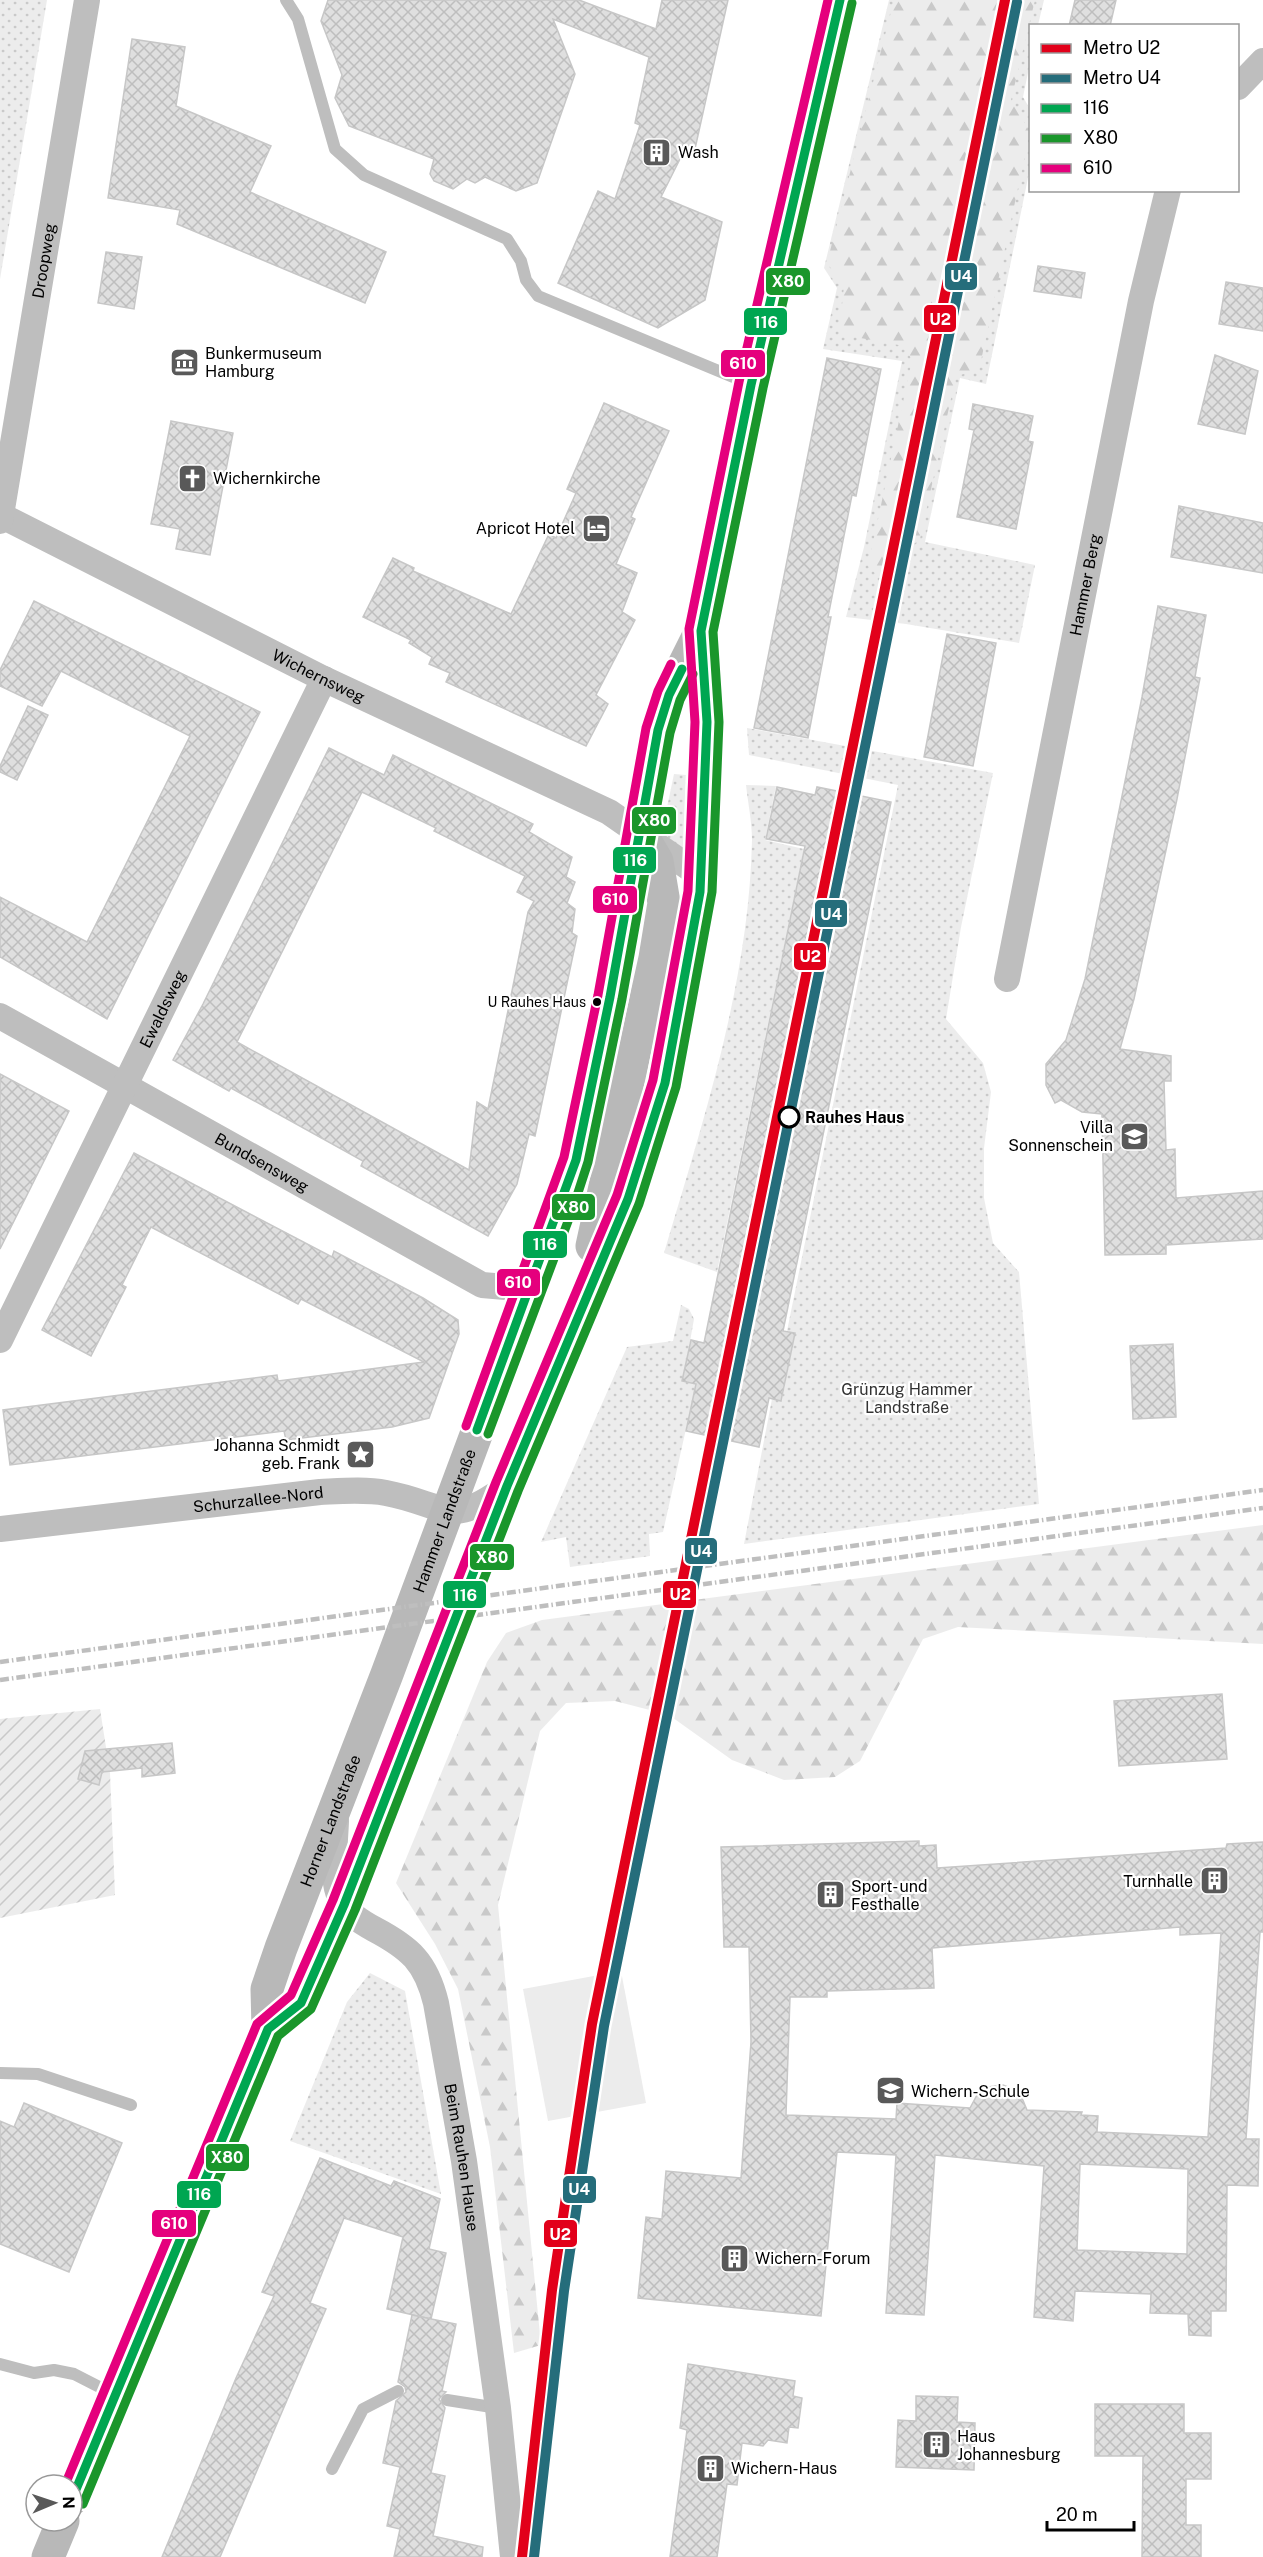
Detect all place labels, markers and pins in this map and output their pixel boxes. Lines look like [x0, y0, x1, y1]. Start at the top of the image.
building icon: Wash [641, 136, 673, 168]
place label: Wash [678, 143, 719, 162]
place label: Bunkermuseum Hamburg [205, 344, 322, 381]
museum icon: Bunkermuseum Hamburg [168, 346, 200, 378]
church icon: Wichernkirche [176, 462, 208, 494]
place label: Wichernkirche [213, 469, 321, 488]
hotel icon: Apricot Hotel [580, 512, 612, 544]
place label: Apricot Hotel [476, 519, 575, 538]
place label: U Rauhes Haus [487, 994, 586, 1010]
marker: U Rauhes Haus [591, 996, 603, 1008]
marker: Rauhes Haus [778, 1106, 800, 1128]
place label: Rauhes Haus [805, 1108, 905, 1127]
place label: Villa Sonnenschein [1008, 1118, 1113, 1155]
school or university icon: Villa Sonnenschein [1118, 1120, 1150, 1152]
place label: Johanna Schmidt geb. Frank [213, 1436, 340, 1473]
place icon: Johanna Schmidt geb. Frank [345, 1438, 377, 1470]
building icon: Turnhalle [1198, 1865, 1230, 1897]
place label: Turnhalle [1123, 1872, 1193, 1891]
place label: Sport- und Festhalle [851, 1877, 928, 1914]
building icon: Sport- und Festhalle [814, 1879, 846, 1911]
school or university icon: Wichern-Schule [874, 2075, 906, 2107]
place label: Wichern-Schule [911, 2082, 1030, 2101]
building icon: Wichern-Forum [718, 2242, 750, 2274]
place label: Wichern-Forum [755, 2249, 870, 2268]
place label: Haus Johannesburg [957, 2427, 1061, 2464]
building icon: Haus Johannesburg [920, 2429, 952, 2461]
building icon: Wichern-Haus [694, 2452, 726, 2484]
place label: Wichern-Haus [731, 2459, 837, 2478]

